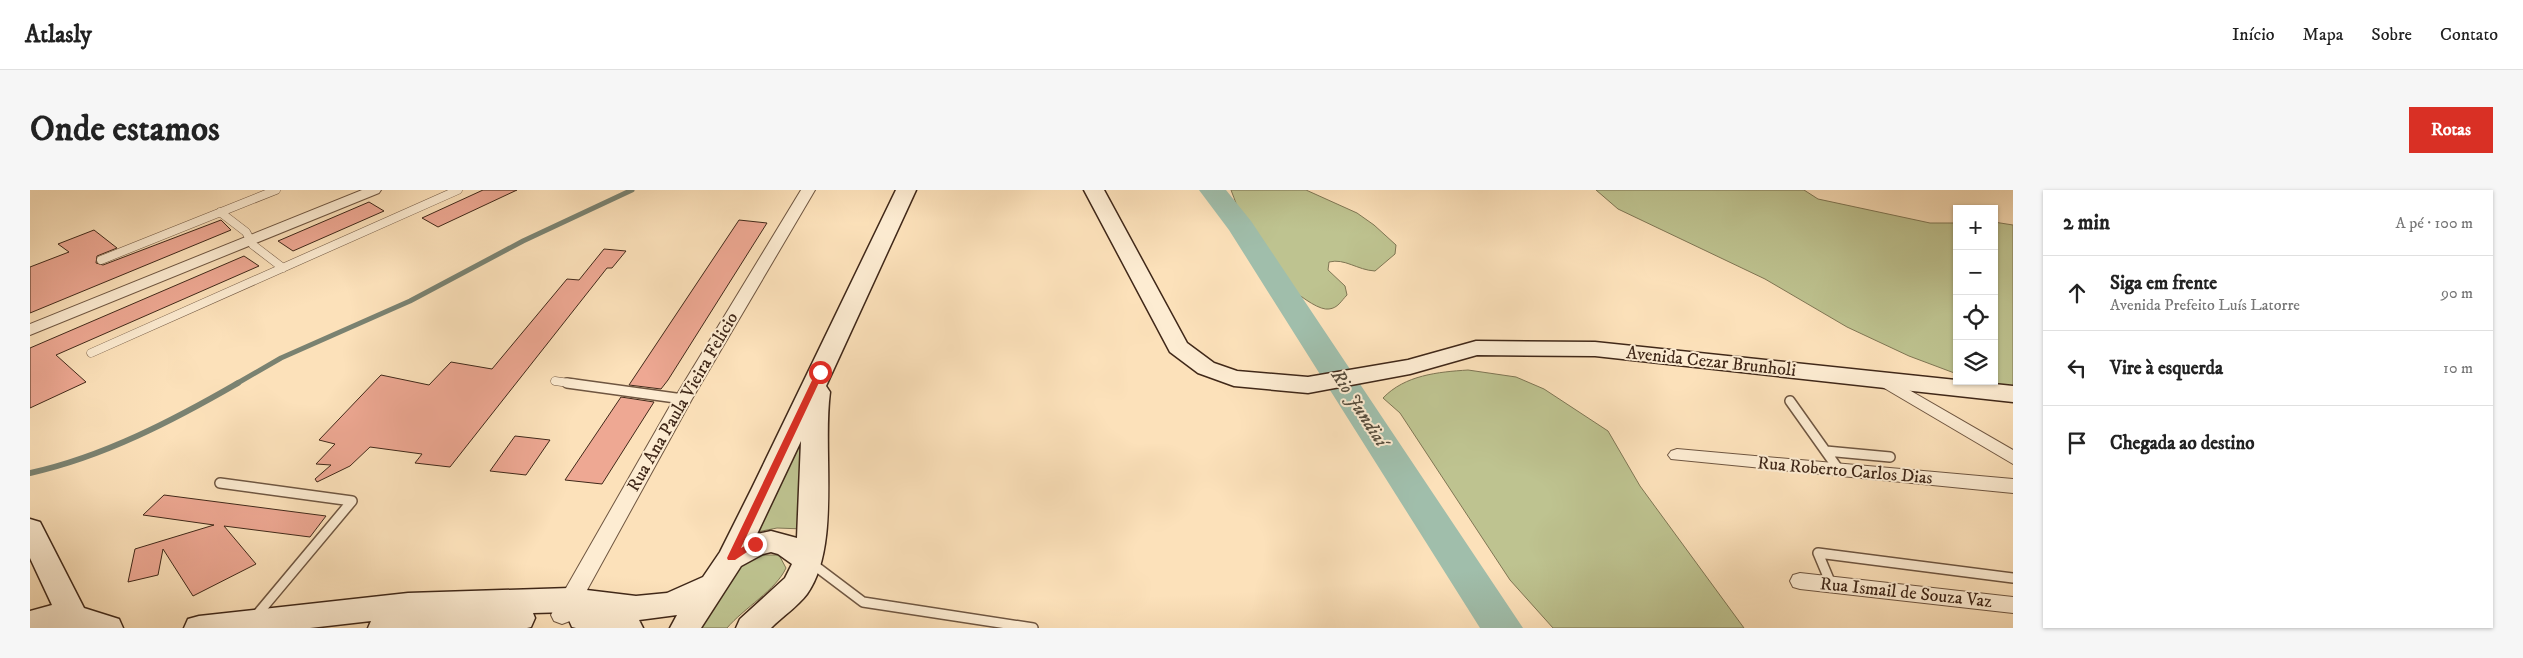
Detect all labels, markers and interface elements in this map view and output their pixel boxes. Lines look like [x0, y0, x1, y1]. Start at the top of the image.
text: Atlasly [25, 20, 92, 50]
text: Início [2232, 24, 2275, 46]
text: Mapa [2303, 24, 2343, 46]
text: Sobre [2371, 24, 2412, 46]
text: Contato [2440, 24, 2498, 46]
button: Rotas [2409, 107, 2493, 153]
text: Onde estamos [30, 108, 220, 152]
map controls [1953, 205, 1998, 385]
button: + [1953, 205, 1998, 250]
text: 2 min [2063, 210, 2110, 236]
text: A pé · 100 m [2396, 213, 2473, 233]
button: − [1953, 250, 1998, 295]
text: Siga em frente [2110, 272, 2217, 295]
icon: ahead [2063, 279, 2091, 307]
text: 90 m [2441, 283, 2473, 303]
button: locate [1953, 295, 1998, 340]
text: Avenida Prefeito Luís Latorre [2110, 295, 2300, 315]
street label: Rua Ana Paula Vieira Felicio [623, 308, 744, 496]
button: layers [1953, 340, 1998, 385]
street label: Avenida Cezar Brunholi [1625, 342, 1797, 382]
icon: left [2063, 354, 2091, 382]
text: Vire à esquerda [2110, 357, 2223, 380]
text: 10 m [2443, 358, 2473, 378]
route start [809, 361, 832, 384]
water label: Rio Jundiaí [1325, 364, 1394, 453]
icon: arrive [2063, 429, 2091, 457]
text: Chegada ao destino [2110, 432, 2255, 455]
street label: Rua Roberto Carlos Dias [1757, 452, 1933, 490]
route end [744, 533, 767, 556]
street label: Rua Ismail de Souza Vaz [1819, 573, 1993, 613]

